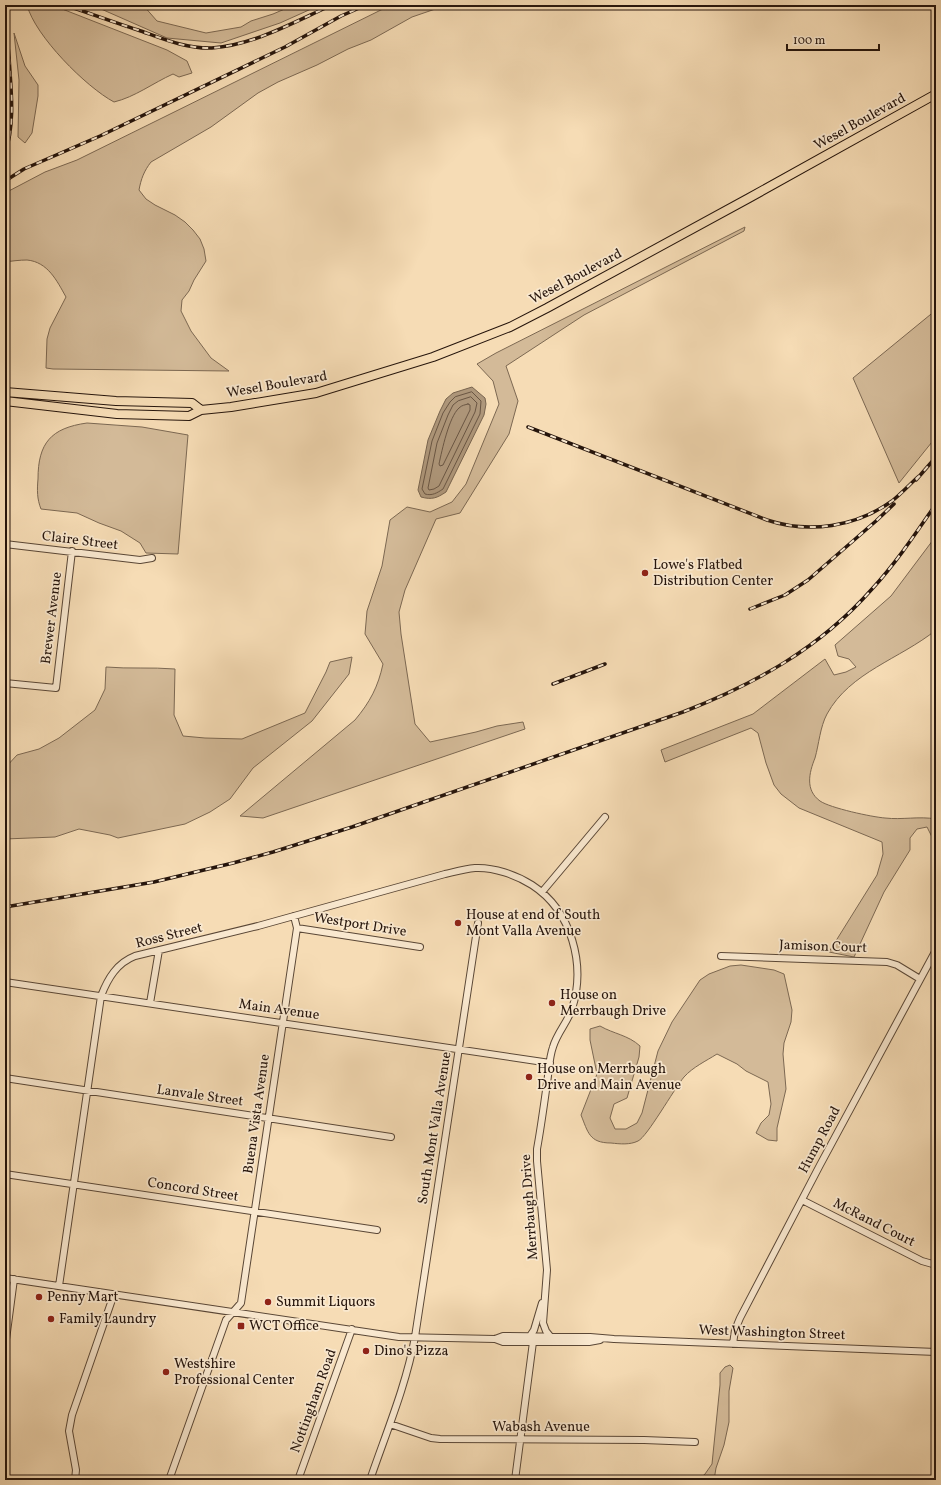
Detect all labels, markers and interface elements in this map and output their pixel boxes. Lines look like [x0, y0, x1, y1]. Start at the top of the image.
scale bar [787, 26, 879, 52]
text: 100 m [793, 33, 826, 49]
street label: Wesel Boulevard [811, 89, 909, 155]
street label: Wesel Boulevard [526, 245, 626, 309]
street label: Wesel Boulevard [225, 367, 329, 403]
street label: Claire Street [41, 527, 119, 555]
place label: Lowe's Flatbed Distribution Center [653, 556, 773, 591]
marker: Lowe's Flatbed Distribution Center [640, 568, 650, 578]
street label: Brewer Avenue [37, 570, 67, 665]
place label: House at end of South Mont Valla Avenue [466, 906, 600, 941]
street label: Westport Drive [312, 908, 408, 942]
marker: House at end of South Mont Valla Avenue [453, 918, 463, 928]
street label: Ross Street [134, 919, 204, 953]
street label: Jamison Court [779, 936, 867, 958]
place label: House on Merrbaugh Drive [560, 986, 666, 1021]
street label: Main Avenue [237, 995, 321, 1025]
marker: House on Merrbaugh Drive [547, 998, 557, 1008]
street label: South Mont Valla Avenue [414, 1050, 457, 1206]
street label: Buena Vista Avenue [239, 1053, 275, 1175]
place label: House on Merrbaugh Drive and Main Avenue [537, 1060, 682, 1095]
marker: House on Merrbaugh Drive and Main Avenue [524, 1072, 534, 1082]
street label: Lanvale Street [155, 1081, 245, 1111]
street label: Hump Road [794, 1103, 846, 1177]
street label: Merrbaugh Drive [517, 1153, 543, 1261]
street label: Concord Street [146, 1173, 240, 1207]
street label: McRand Court [830, 1194, 918, 1252]
place label: Penny Mart [47, 1288, 118, 1307]
marker: Penny Mart [34, 1292, 44, 1302]
place label: Summit Liquors [276, 1293, 375, 1312]
marker: Summit Liquors [263, 1297, 273, 1307]
place label: Family Laundry [59, 1310, 157, 1329]
marker: Family Laundry [46, 1314, 56, 1324]
place label: WCT Office [249, 1317, 319, 1336]
marker: WCT Office [236, 1321, 246, 1331]
street label: West Washington Street [698, 1321, 846, 1345]
place label: Dino's Pizza [374, 1342, 448, 1361]
street label: Nottingham Road [286, 1346, 342, 1456]
marker: Dino's Pizza [361, 1346, 371, 1356]
place label: Westshire Professional Center [174, 1355, 294, 1390]
marker: Westshire Professional Center [161, 1367, 171, 1377]
street label: Wabash Avenue [492, 1418, 590, 1437]

